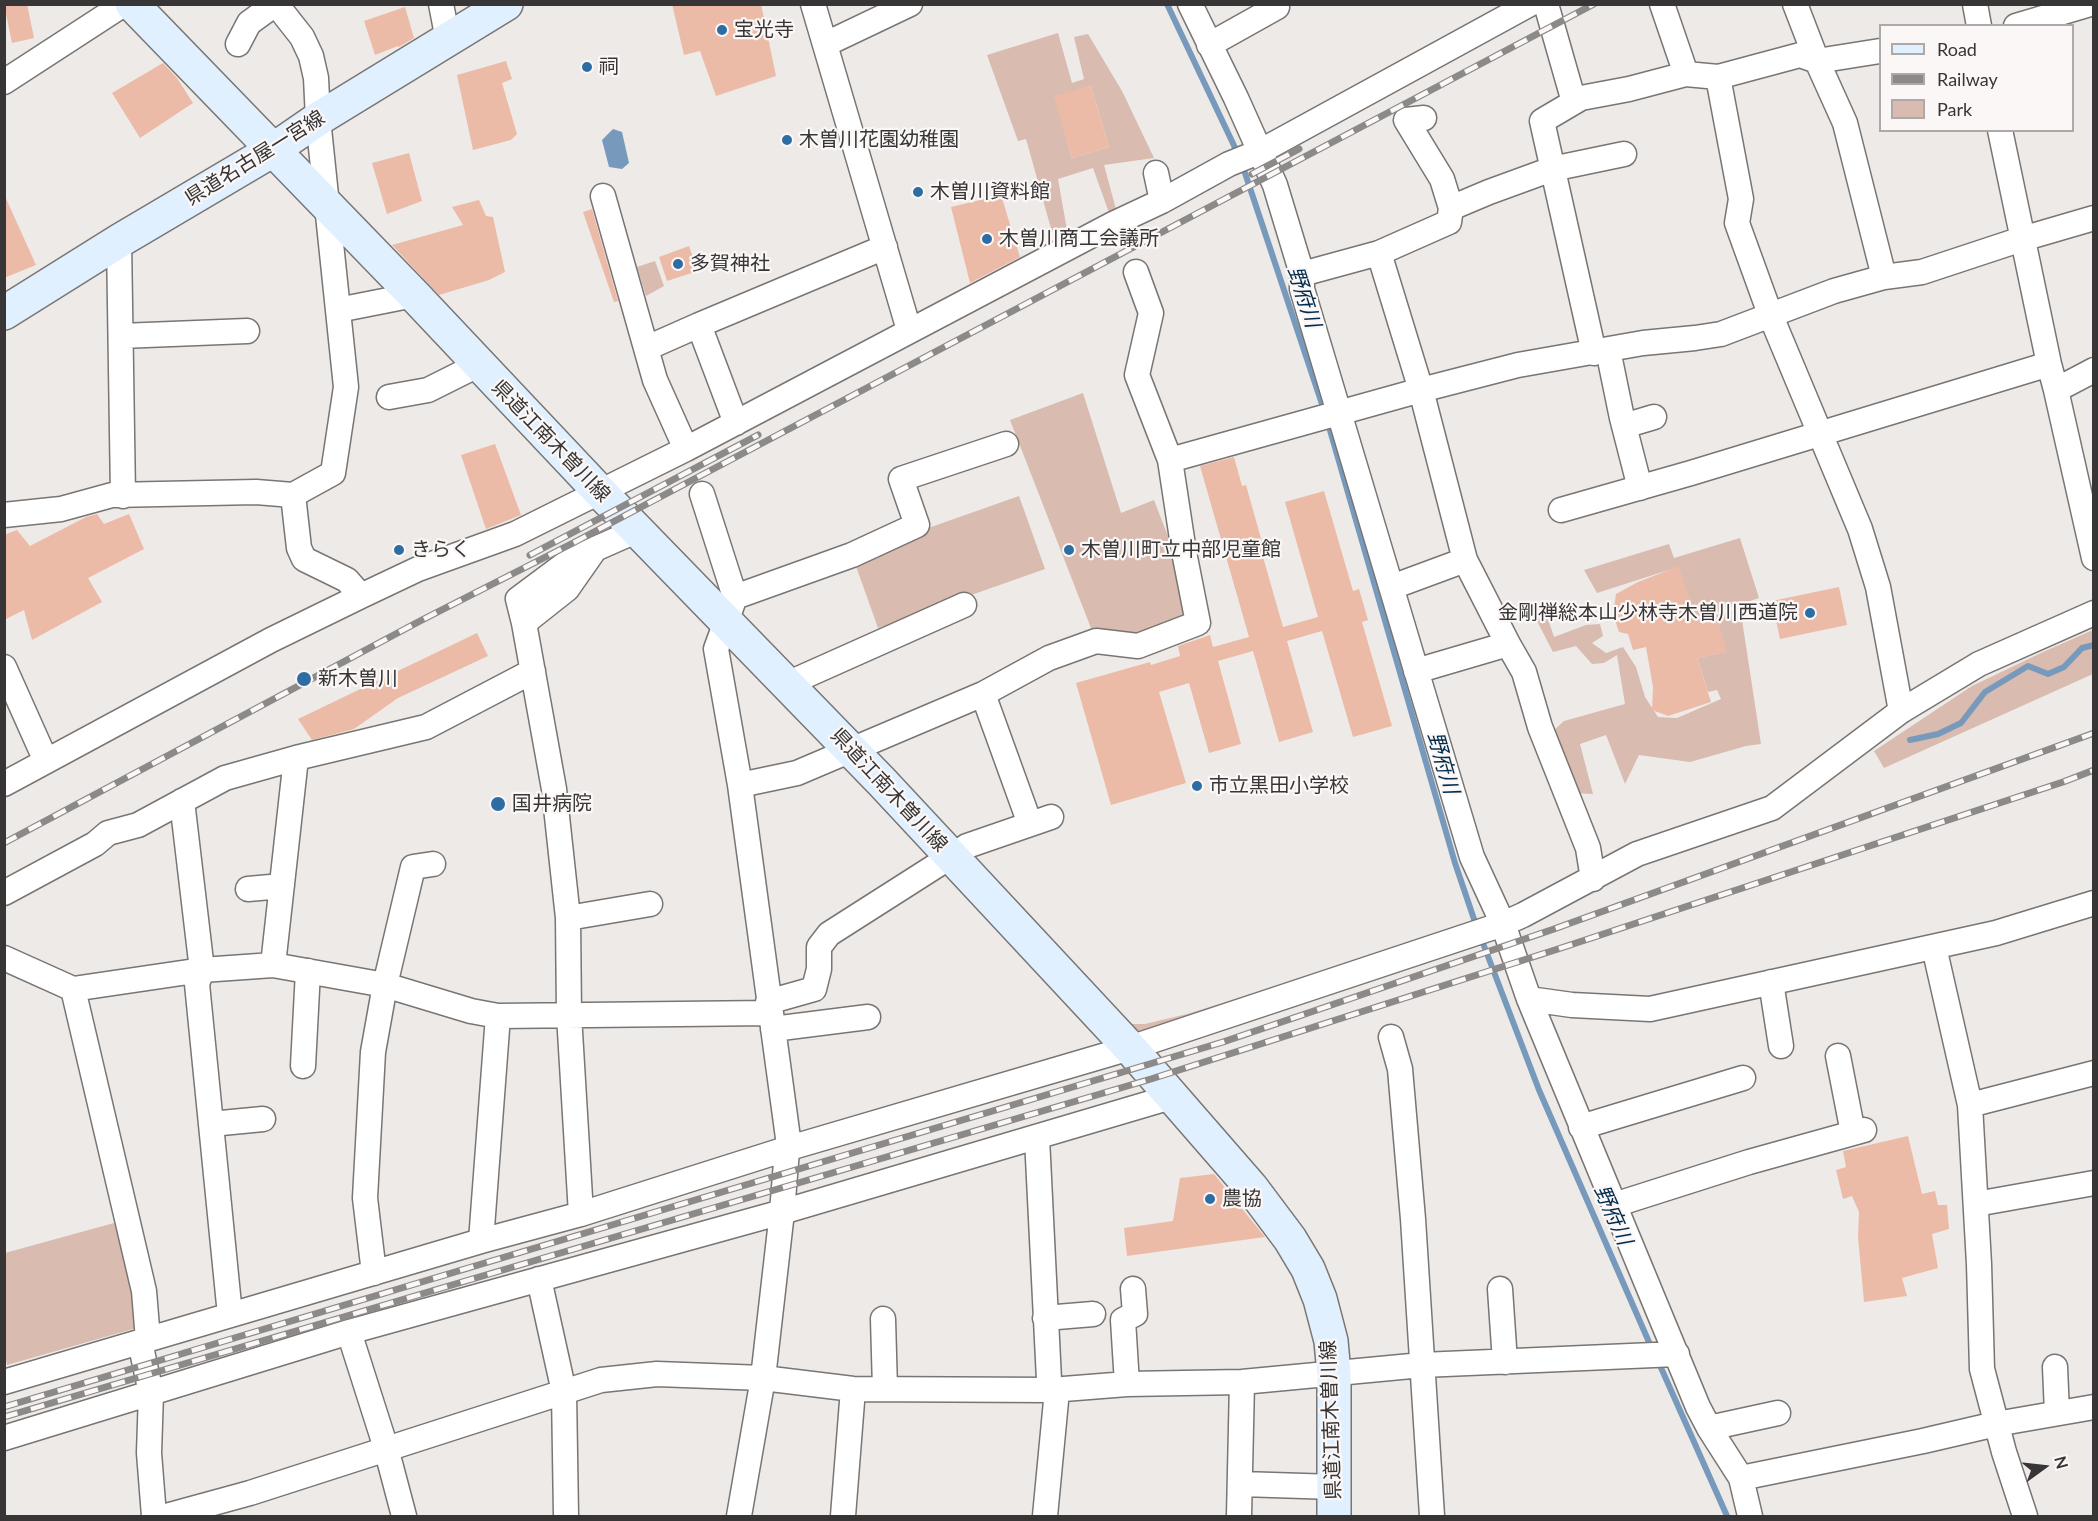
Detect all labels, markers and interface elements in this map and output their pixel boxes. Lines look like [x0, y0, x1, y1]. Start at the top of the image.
place label: 宝光寺 [734, 18, 794, 42]
marker: 宝光寺 [715, 23, 729, 37]
legend [1879, 24, 2074, 132]
text: Road [1937, 38, 1977, 60]
place label: 祠 [599, 55, 619, 79]
marker: 祠 [580, 60, 594, 74]
text: Railway [1937, 68, 1998, 90]
text: Park [1937, 98, 1972, 120]
street label: 県道名古屋一宮線 [181, 105, 329, 211]
place label: 木曽川花園幼稚園 [799, 128, 959, 152]
marker: 木曽川花園幼稚園 [780, 133, 794, 147]
place label: 木曽川資料館 [930, 180, 1050, 204]
marker: 木曽川資料館 [911, 185, 925, 199]
place label: 木曽川商工会議所 [999, 227, 1159, 251]
marker: 木曽川商工会議所 [980, 232, 994, 246]
place label: 多賀神社 [690, 252, 770, 276]
marker: 多賀神社 [671, 257, 685, 271]
water label: 野府川 [1282, 263, 1326, 331]
street label: 県道江南木曽川線 [487, 375, 615, 507]
place label: きらく [411, 538, 471, 562]
place label: 木曽川町立中部児童館 [1081, 538, 1281, 562]
marker: きらく [392, 543, 406, 557]
marker: 木曽川町立中部児童館 [1062, 543, 1076, 557]
place label: 金剛禅総本山少林寺木曽川西道院 [1498, 601, 1798, 625]
marker: 金剛禅総本山少林寺木曽川西道院 [1803, 606, 1817, 620]
place label: 新木曽川 [318, 667, 398, 691]
marker: 新木曽川 [295, 670, 313, 688]
street label: 県道江南木曽川線 [826, 723, 952, 857]
water label: 野府川 [1422, 729, 1464, 797]
place label: 市立黒田小学校 [1209, 774, 1349, 798]
marker: 市立黒田小学校 [1190, 779, 1204, 793]
place label: 国井病院 [512, 792, 592, 816]
marker: 国井病院 [489, 795, 507, 813]
water label: 野府川 [1589, 1181, 1637, 1249]
place label: 農協 [1222, 1187, 1262, 1211]
marker: 農協 [1203, 1192, 1217, 1206]
street label: 県道江南木曽川線 [1316, 1340, 1346, 1500]
north arrow [2014, 1437, 2074, 1497]
text: N [2051, 1454, 2073, 1471]

